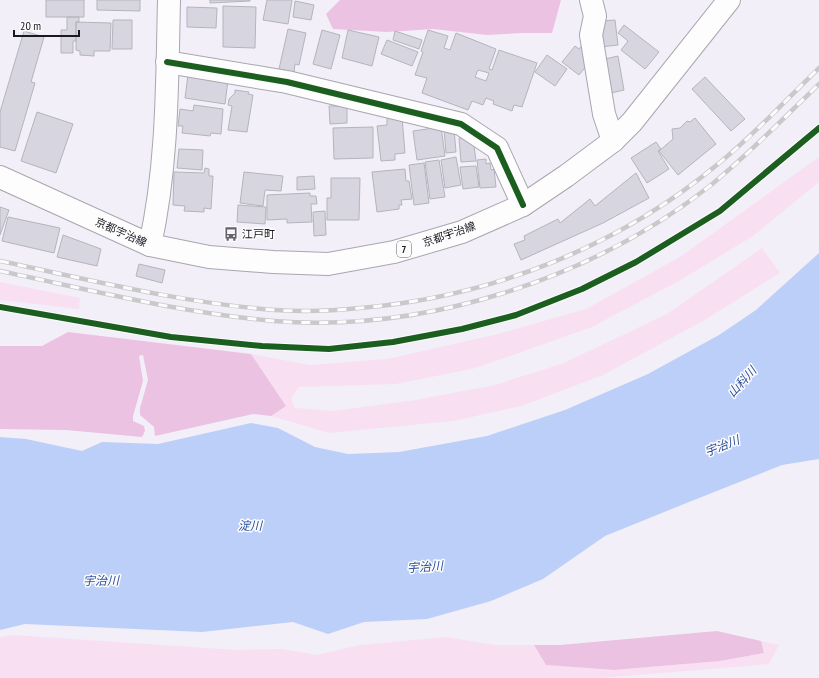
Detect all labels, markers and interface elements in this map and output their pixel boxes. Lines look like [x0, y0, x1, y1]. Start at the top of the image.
scale bar [14, 12, 79, 38]
text: 20 m [20, 18, 41, 33]
street label: 京都宇治線 [93, 214, 149, 250]
street label: 京都宇治線 [421, 218, 477, 250]
bus stop icon: 江戸町 [223, 226, 239, 242]
place label: 江戸町 [242, 227, 275, 241]
road number: 7 [397, 241, 411, 257]
water label: 山科川 [724, 362, 761, 400]
water label: 宇治川 [702, 431, 743, 459]
water label: 淀川 [238, 518, 264, 533]
water label: 宇治川 [406, 558, 445, 575]
water label: 宇治川 [83, 573, 121, 588]

